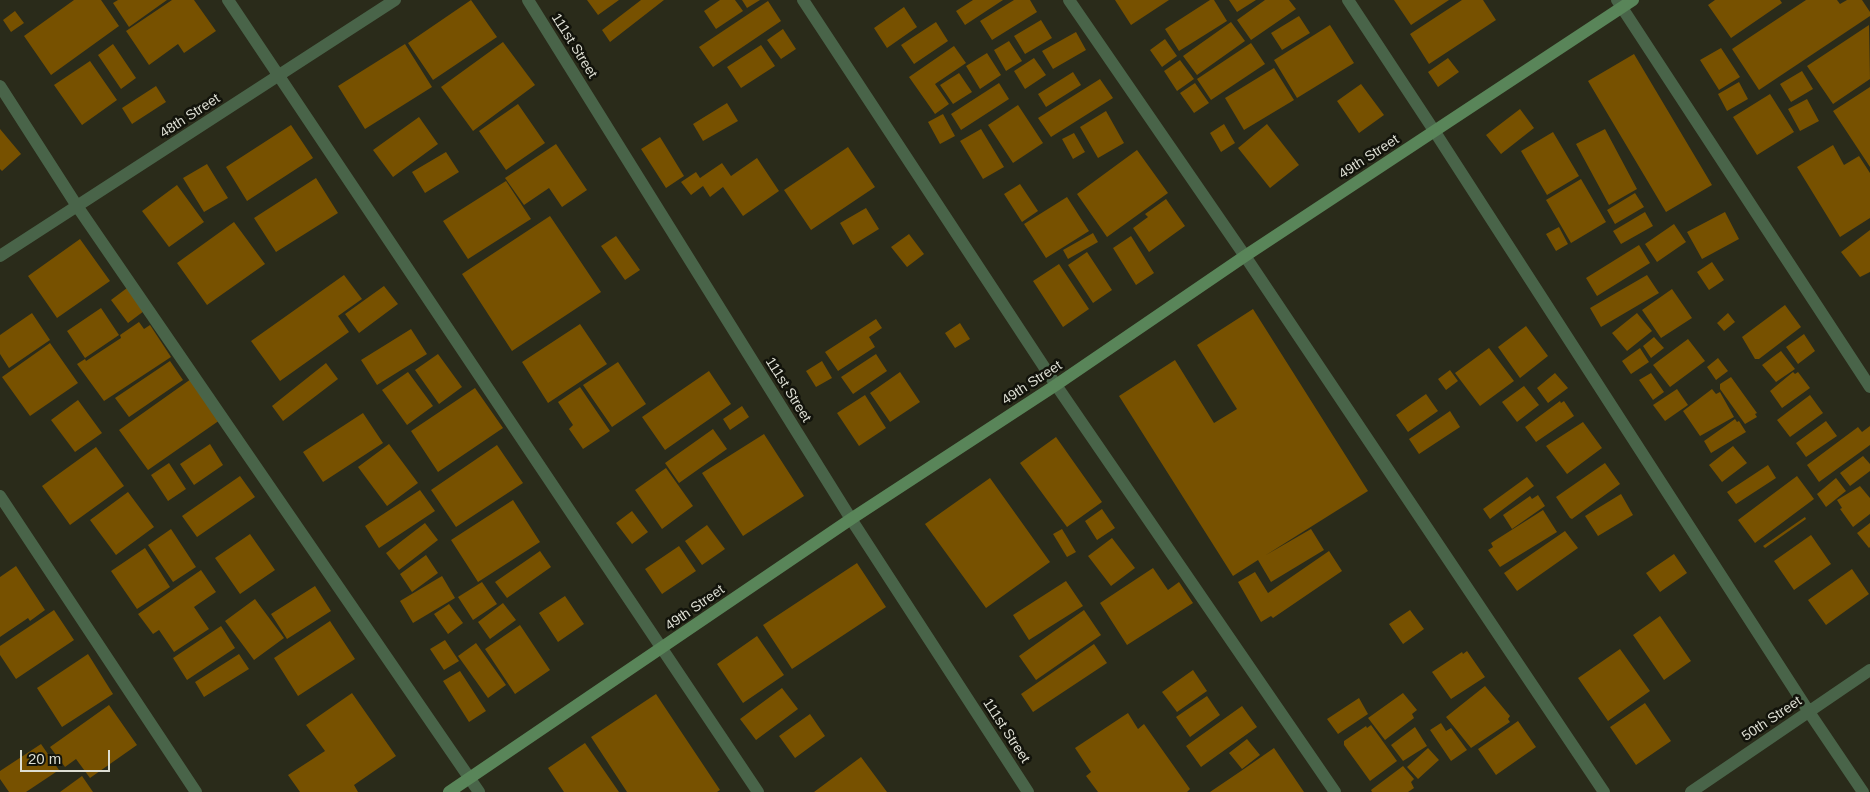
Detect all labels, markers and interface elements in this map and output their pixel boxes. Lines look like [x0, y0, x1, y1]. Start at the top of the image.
street label: 111st Street [547, 10, 601, 82]
street label: 48th Street [157, 90, 223, 142]
street label: 49th Street [1336, 131, 1402, 183]
street label: 111st Street [761, 354, 815, 426]
street label: 49th Street [999, 357, 1065, 409]
street label: 49th Street [662, 581, 728, 635]
street label: 50th Street [1739, 693, 1805, 745]
street label: 111st Street [979, 696, 1033, 766]
scale bar [22, 740, 112, 772]
text: 20 m [28, 750, 61, 767]

